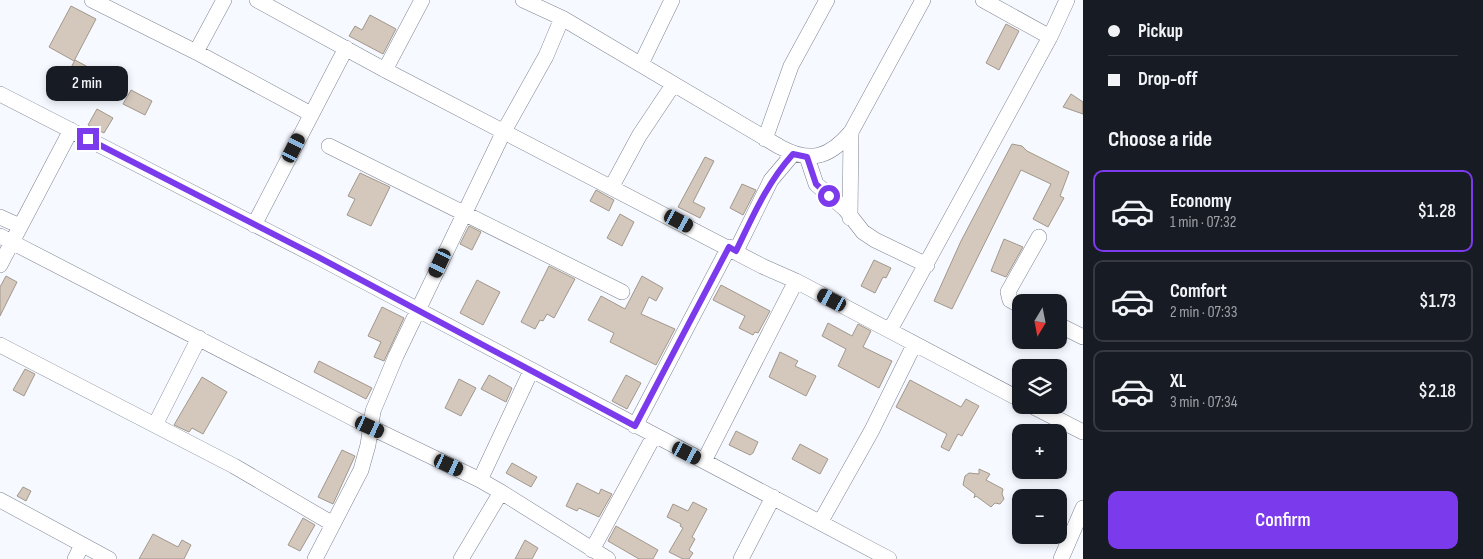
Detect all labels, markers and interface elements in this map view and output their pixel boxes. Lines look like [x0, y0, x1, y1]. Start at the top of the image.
text: Pickup [1138, 20, 1183, 43]
callout: 2 min [47, 66, 129, 102]
text: Drop-off [1138, 68, 1198, 91]
text: 2 min [72, 74, 102, 93]
text: Choose a ride [1108, 126, 1212, 153]
route end [77, 128, 99, 150]
car [280, 131, 307, 165]
route start [818, 185, 840, 207]
icon: car [1110, 189, 1155, 234]
text: Economy [1170, 190, 1232, 213]
text: $1.28 [1417, 200, 1456, 223]
car [662, 207, 695, 235]
text: 1 min · 07:32 [1170, 213, 1236, 232]
car [426, 246, 453, 280]
icon: car [1110, 279, 1155, 324]
text: Comfort [1170, 280, 1227, 303]
car [815, 286, 848, 314]
text: $1.73 [1419, 290, 1456, 313]
north arrow [1012, 294, 1068, 349]
map controls [1012, 294, 1067, 544]
text: 2 min · 07:33 [1170, 303, 1237, 322]
button: layers [1012, 359, 1067, 414]
icon: car [1110, 369, 1155, 414]
text: XL [1170, 370, 1186, 393]
text: $2.18 [1418, 380, 1456, 403]
text: 3 min · 07:34 [1170, 393, 1237, 412]
car [353, 414, 386, 440]
button: + [1012, 424, 1067, 479]
car [670, 440, 703, 466]
car [432, 452, 465, 478]
button: − [1012, 489, 1067, 544]
button: Confirm [1108, 491, 1458, 549]

